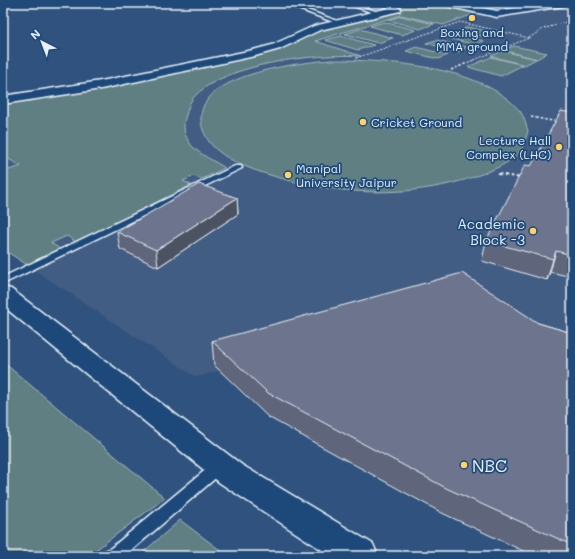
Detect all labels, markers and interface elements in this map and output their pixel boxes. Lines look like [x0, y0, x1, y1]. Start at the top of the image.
marker: Boxing and MMA ground [467, 13, 477, 23]
north arrow [22, 22, 62, 62]
place label: Boxing and MMA ground [436, 24, 508, 54]
text: N [27, 26, 43, 43]
place label: Cricket Ground [371, 114, 462, 130]
marker: Cricket Ground [358, 117, 368, 127]
place label: Lecture Hall Complex (LHC) [466, 132, 551, 162]
marker: Lecture Hall Complex (LHC) [554, 142, 564, 152]
place label: Manipal University Jaipur [296, 160, 397, 190]
marker: Manipal University Jaipur [283, 170, 293, 180]
place label: Academic Block -3 [457, 214, 525, 249]
marker: Academic Block -3 [528, 226, 538, 236]
place label: NBC [472, 454, 507, 476]
marker: NBC [459, 460, 469, 470]

